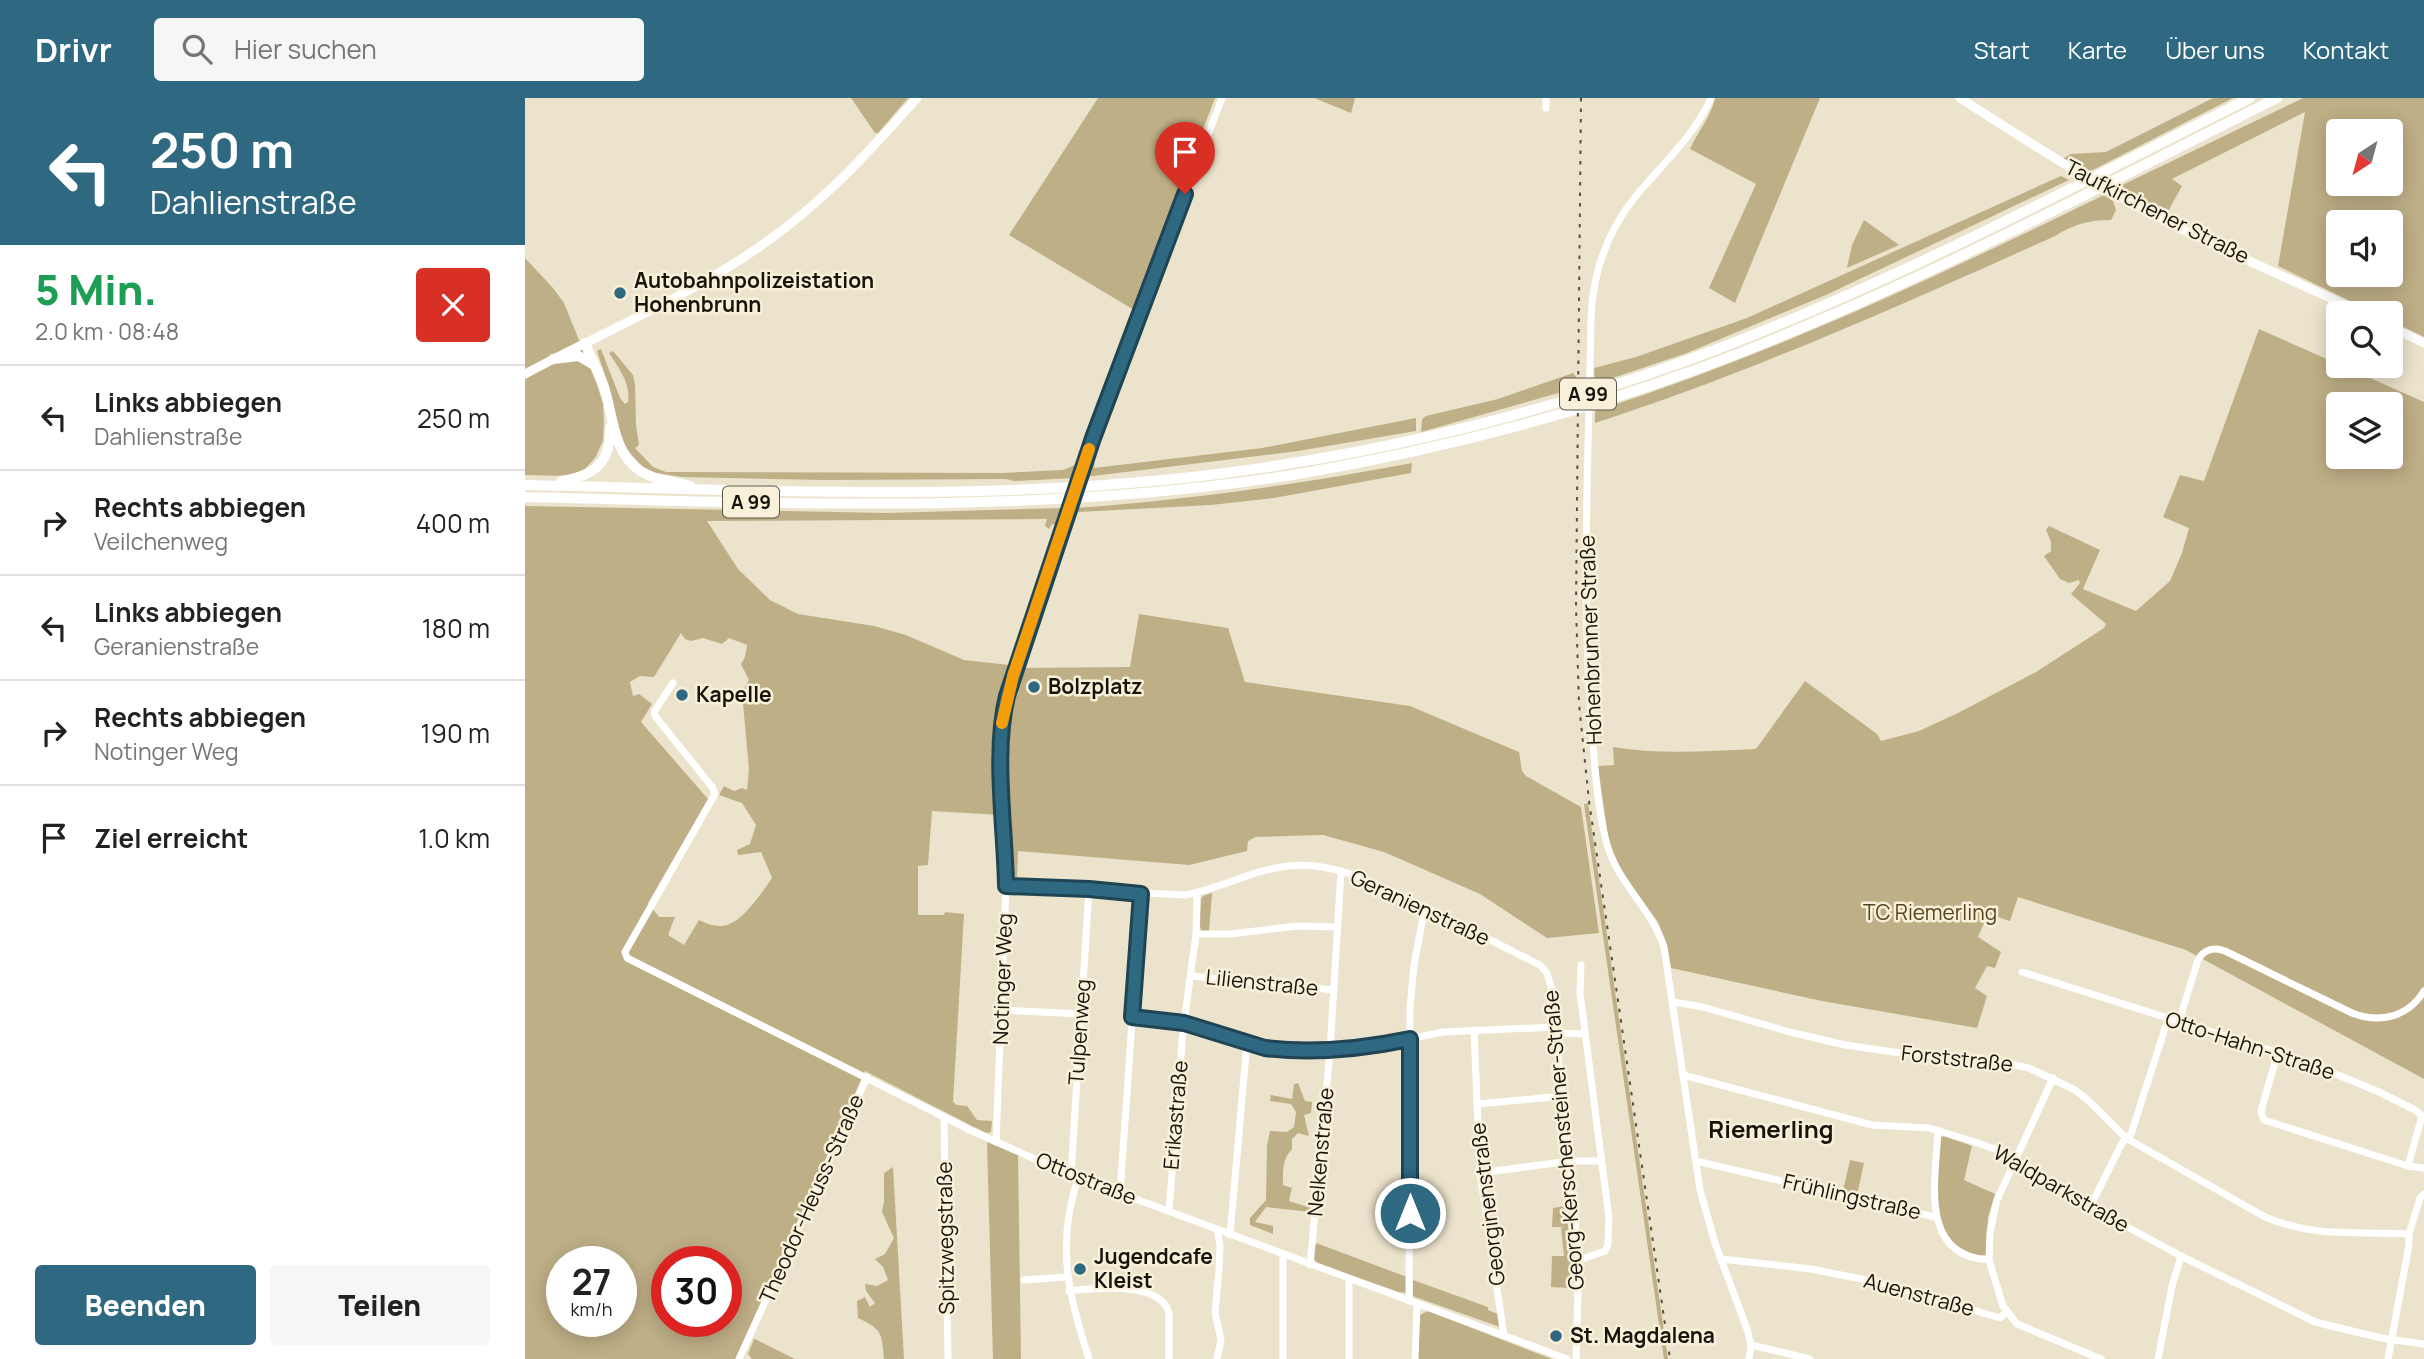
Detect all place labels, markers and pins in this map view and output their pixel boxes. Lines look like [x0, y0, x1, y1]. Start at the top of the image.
pin [1155, 122, 1215, 194]
place label: Autobahnpolizeistation Hohenbrunn [634, 266, 874, 318]
marker: Autobahnpolizeistation Hohenbrunn [612, 285, 628, 301]
place label: Bolzplatz [1048, 672, 1143, 700]
marker: Bolzplatz [1026, 679, 1042, 695]
place label: Kapelle [696, 680, 772, 708]
marker: Kapelle [674, 687, 690, 703]
place label: Jugendcafe Kleist [1094, 1242, 1213, 1294]
marker: Jugendcafe Kleist [1072, 1261, 1088, 1277]
place label: St. Magdalena [1570, 1321, 1715, 1349]
marker: St. Magdalena [1548, 1328, 1564, 1344]

